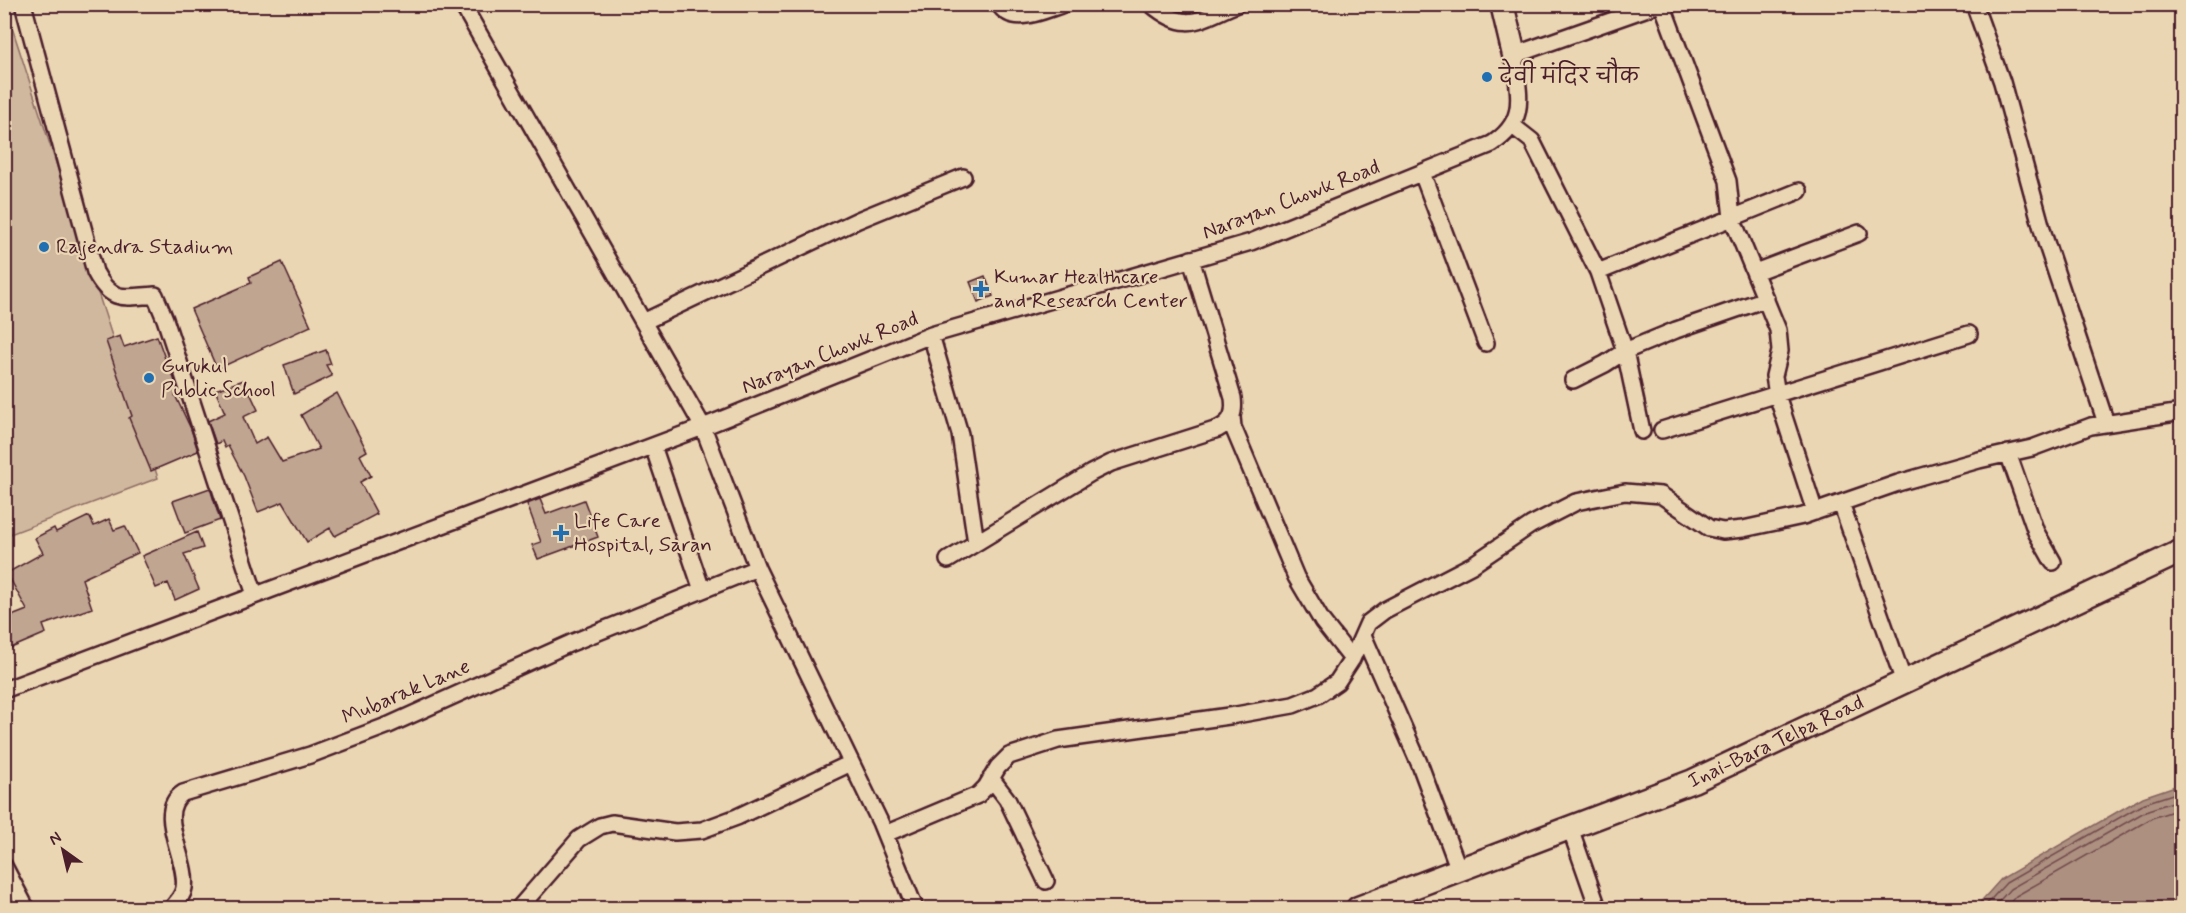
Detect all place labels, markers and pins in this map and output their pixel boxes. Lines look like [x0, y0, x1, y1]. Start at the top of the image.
place label: देवी मंदिर चौक [1498, 57, 1641, 91]
marker: देवी मंदिर चौक [1480, 70, 1494, 84]
place label: Rajendra Stadium [56, 233, 234, 261]
marker: Rajendra Stadium [37, 240, 51, 254]
place label: Kumar Healthcare and Research Center [994, 263, 1188, 315]
marker: Kumar Healthcare and Research Center [972, 280, 990, 298]
place label: Gurukul Public School [161, 352, 276, 404]
marker: Gurukul Public School [142, 371, 156, 385]
place label: Life Care Hospital, Saran [574, 507, 712, 559]
marker: Life Care Hospital, Saran [552, 524, 570, 542]

